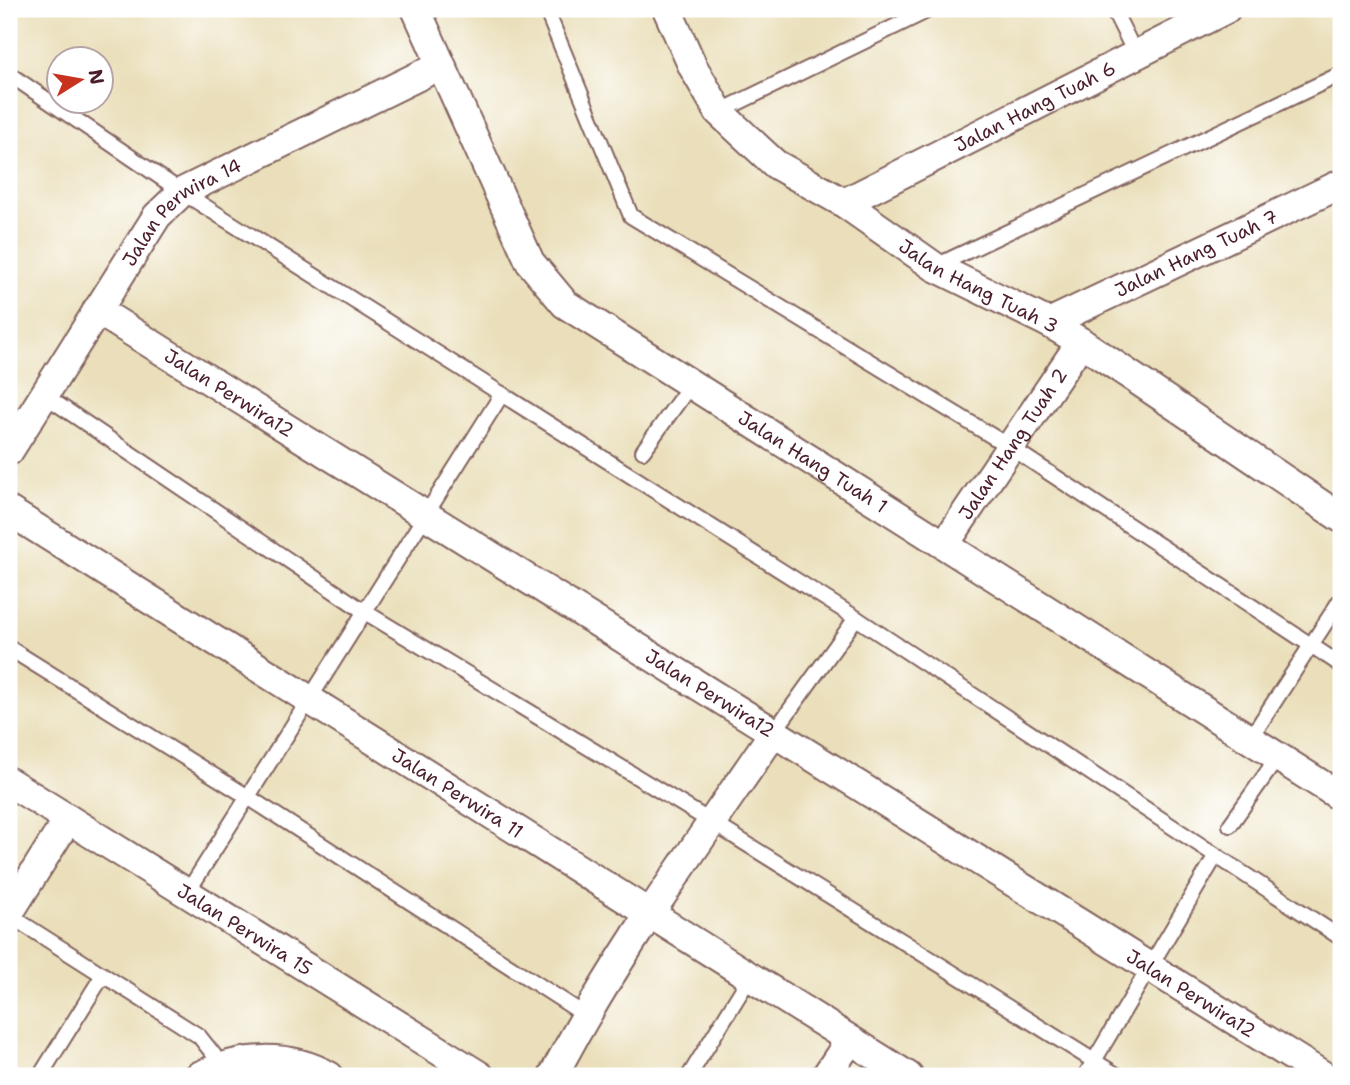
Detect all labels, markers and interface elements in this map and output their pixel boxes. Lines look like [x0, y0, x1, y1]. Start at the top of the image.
north arrow [46, 46, 116, 116]
street label: Jalan Hang Tuah 6 [950, 55, 1120, 157]
text: N [82, 67, 110, 87]
street label: Jalan Perwira 14 [116, 152, 246, 271]
street label: Jalan Hang Tuah 7 [1111, 203, 1282, 302]
street label: Jalan Hang Tuah 3 [894, 233, 1063, 339]
street label: Jalan Perwira12 [160, 343, 299, 442]
street label: Jalan Hang Tuah 2 [953, 363, 1073, 524]
street label: Jalan Hang Tuah 1 [734, 405, 892, 518]
street label: Jalan Perwira12 [641, 643, 780, 743]
street label: Jalan Perwira 11 [387, 742, 528, 844]
street label: Jalan Perwira 15 [173, 878, 317, 981]
street label: Jalan Perwira12 [1122, 943, 1261, 1043]

